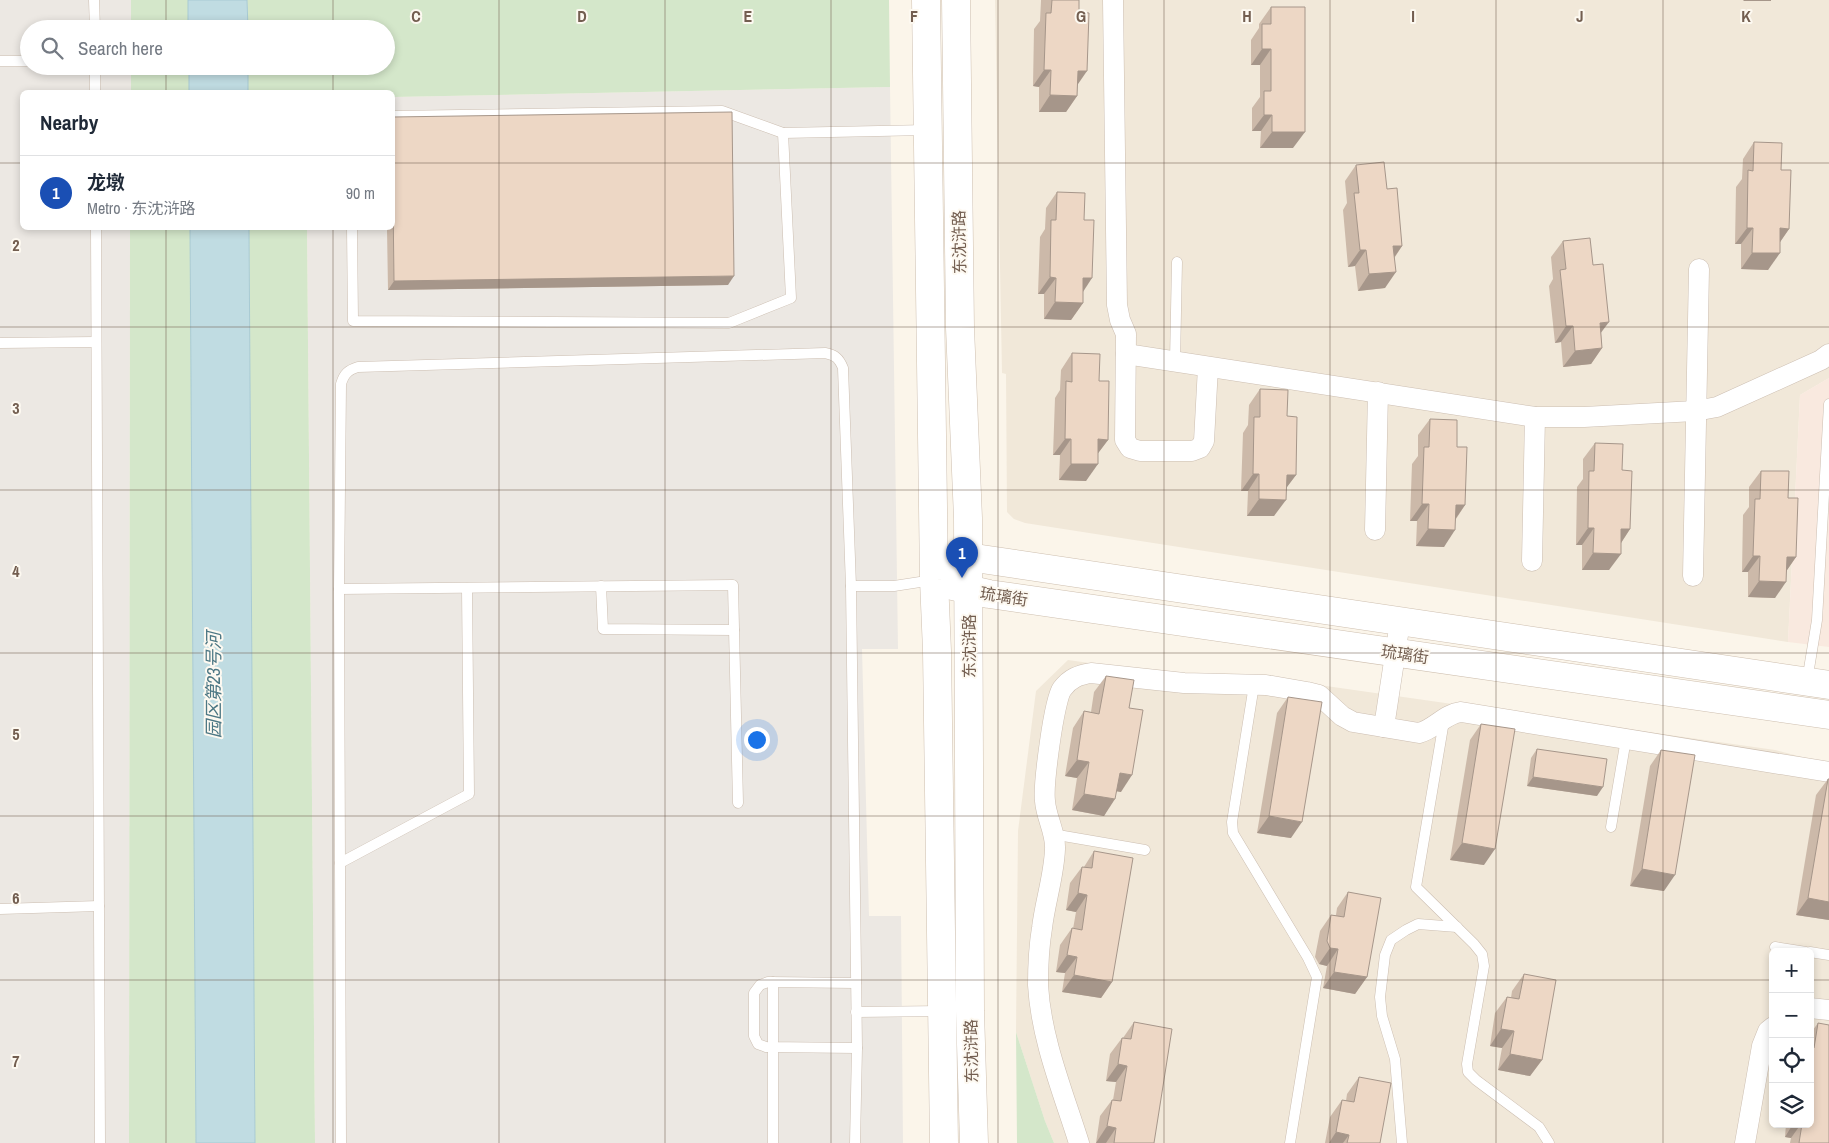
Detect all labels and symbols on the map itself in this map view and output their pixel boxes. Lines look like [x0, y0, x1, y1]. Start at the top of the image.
text: C [411, 5, 421, 27]
text: D [577, 5, 587, 27]
text: E [744, 5, 753, 27]
text: F [910, 5, 918, 27]
text: G [1076, 5, 1086, 27]
text: H [1242, 5, 1252, 27]
text: I [1411, 5, 1415, 27]
text: J [1576, 5, 1584, 27]
text: K [1741, 5, 1751, 27]
street label: 东沈浒路 [947, 210, 971, 274]
text: 2 [12, 234, 20, 256]
text: 3 [12, 397, 20, 419]
pin: 1 [946, 537, 978, 578]
text: 4 [12, 560, 20, 582]
street label: 琉璃街 [979, 581, 1029, 611]
street label: 东沈浒路 [958, 614, 980, 678]
water label: 园区第23号河 [201, 629, 226, 738]
street label: 琉璃街 [1380, 640, 1430, 668]
text: 5 [12, 723, 20, 745]
your location [744, 727, 770, 753]
text: 6 [12, 887, 20, 909]
street label: 东沈浒路 [959, 1019, 983, 1083]
text: 7 [12, 1050, 20, 1072]

